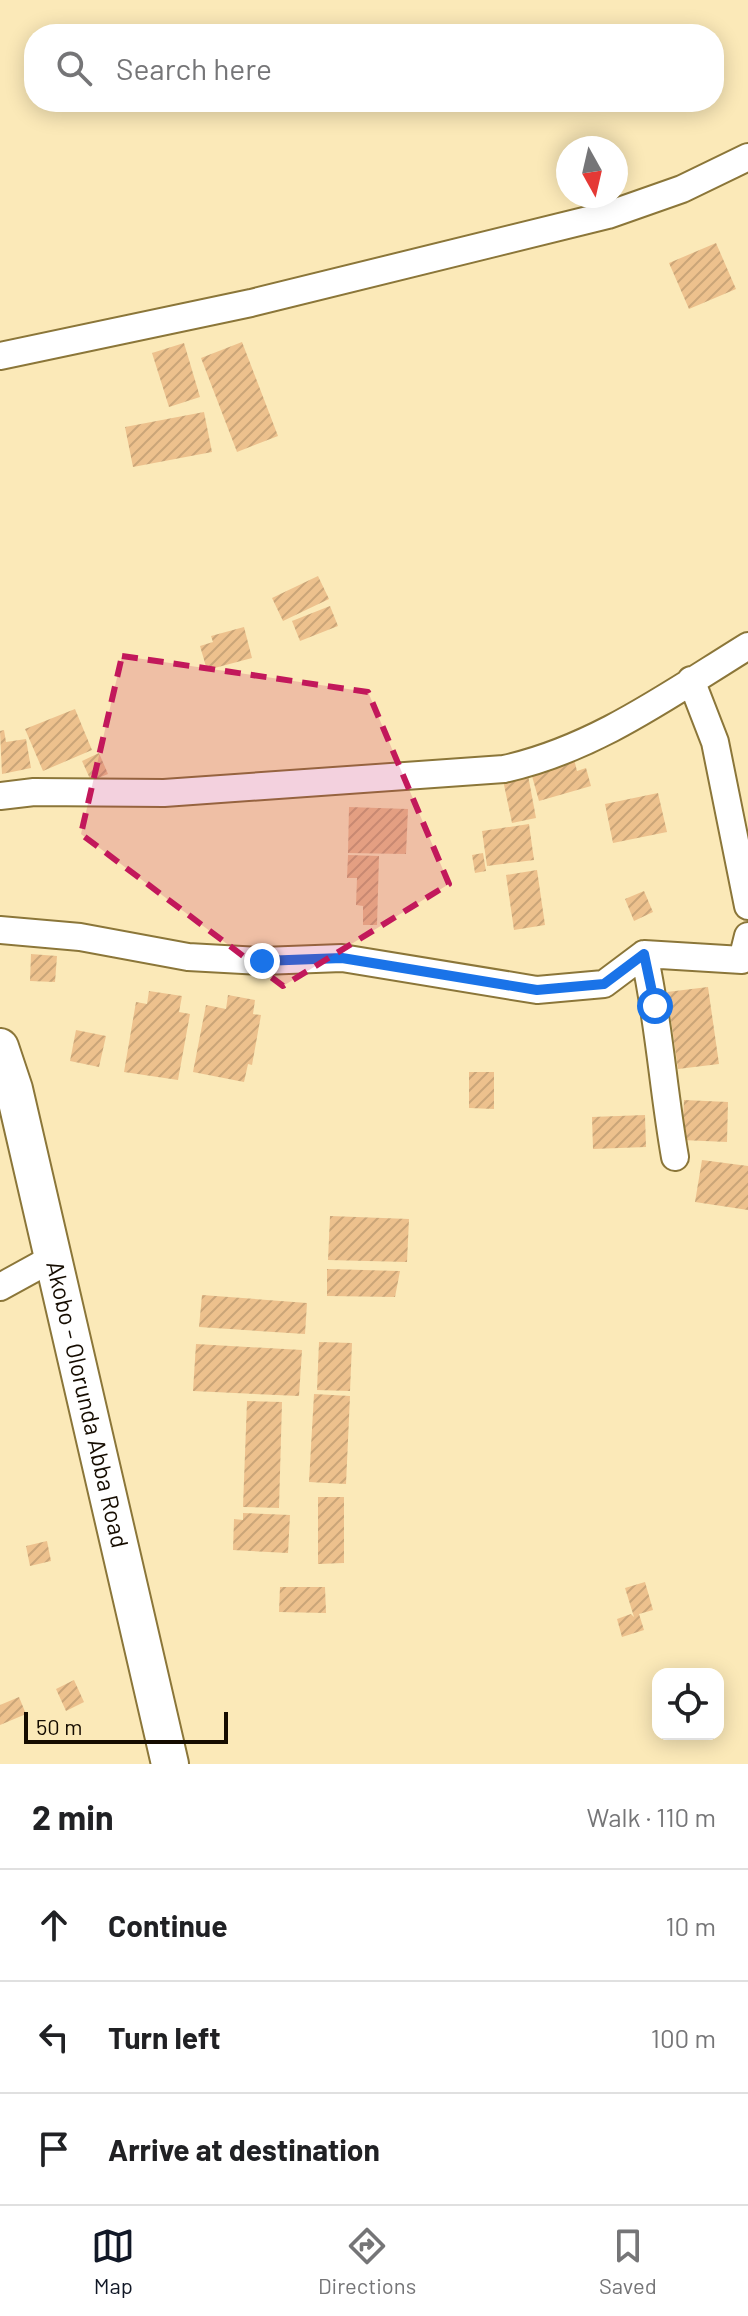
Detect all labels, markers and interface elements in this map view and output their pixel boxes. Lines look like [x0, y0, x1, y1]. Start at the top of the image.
search box [24, 24, 724, 112]
icon: search [52, 46, 96, 90]
text: Search here [116, 50, 272, 86]
north arrow [556, 136, 628, 208]
route end [244, 943, 280, 979]
route start [637, 988, 673, 1024]
street label: Akobo - Olorunda Abba Road [41, 1258, 136, 1550]
map controls [652, 1668, 724, 1740]
button: locate [652, 1668, 724, 1740]
scale bar [24, 1708, 228, 1744]
text: 50 m [36, 1713, 82, 1739]
text: 2 min [32, 1796, 114, 1837]
text: Walk · 110 m [587, 1801, 716, 1832]
icon: ahead [32, 1903, 76, 1947]
text: Continue [108, 1907, 228, 1943]
text: 10 m [666, 1910, 716, 1941]
icon: left [32, 2015, 76, 2059]
text: Turn left [108, 2019, 221, 2055]
text: 100 m [651, 2022, 716, 2053]
icon: arrive [32, 2127, 76, 2171]
text: Arrive at destination [108, 2131, 380, 2167]
tab: Map [91, 2224, 135, 2298]
tab: Directions [318, 2224, 416, 2298]
tab: Saved [599, 2224, 657, 2298]

